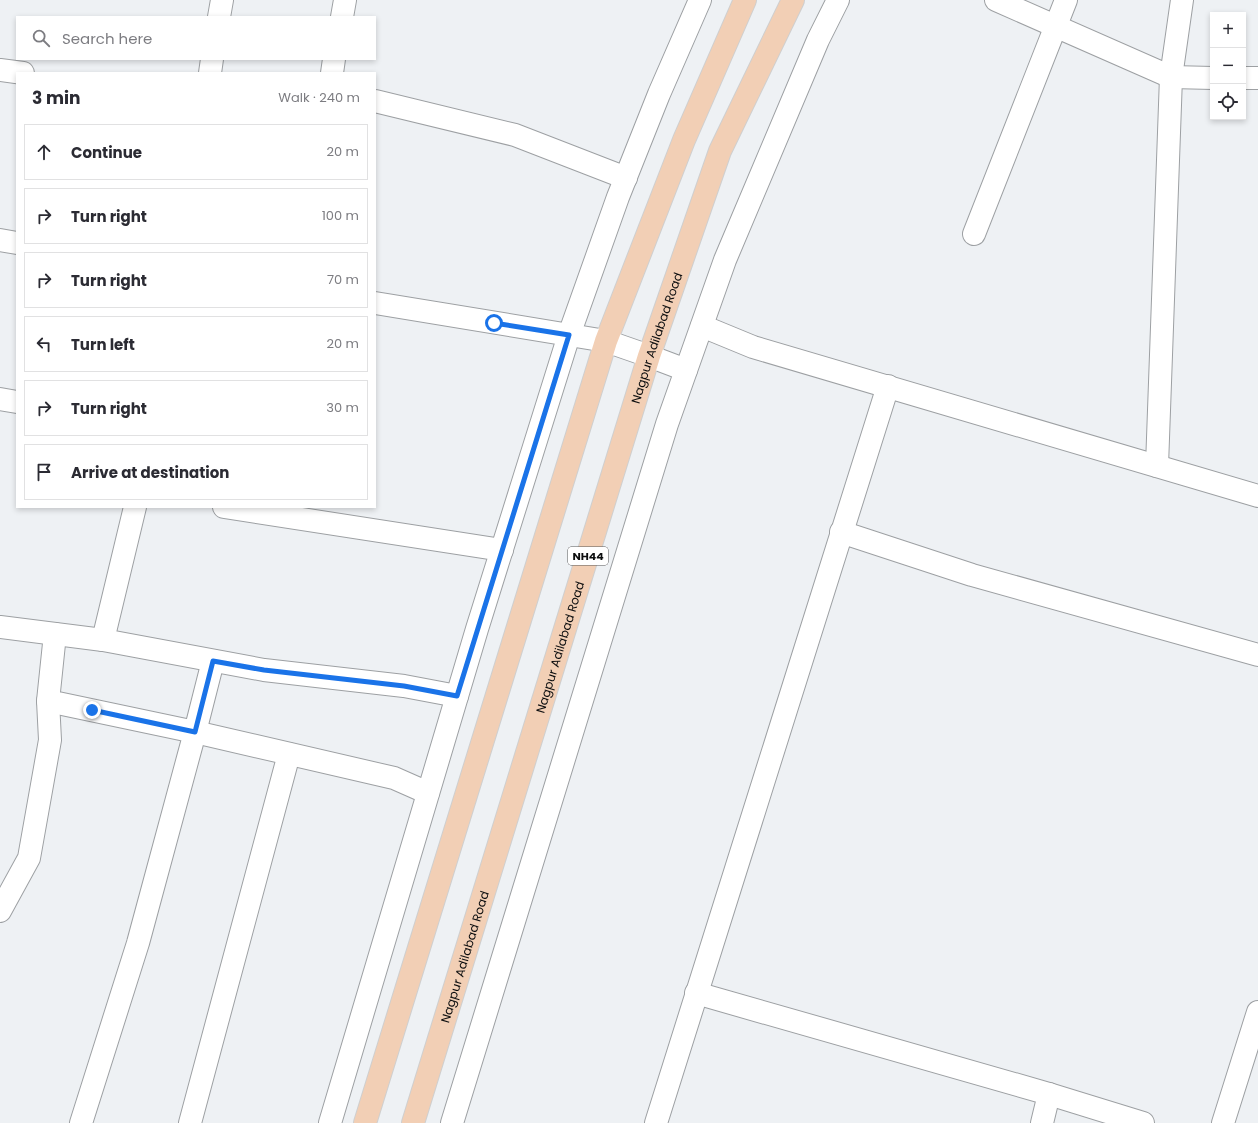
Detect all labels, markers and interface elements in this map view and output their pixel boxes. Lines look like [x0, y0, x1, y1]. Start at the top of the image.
map controls [1210, 12, 1246, 120]
button: + [1210, 12, 1246, 48]
search box [16, 16, 376, 60]
icon: search [30, 27, 52, 49]
text: Search here [62, 28, 152, 49]
button: − [1210, 48, 1246, 84]
button: locate [1210, 84, 1246, 120]
text: 3 min [32, 86, 80, 110]
text: Walk · 240 m [278, 88, 360, 107]
icon: ahead [33, 141, 55, 163]
text: Continue [71, 142, 142, 163]
text: 20 m [326, 142, 359, 161]
icon: right [33, 205, 55, 227]
text: Turn right [71, 206, 147, 227]
text: 100 m [322, 206, 359, 225]
icon: right [33, 269, 55, 291]
text: Turn right [71, 270, 147, 291]
text: 70 m [327, 270, 359, 289]
street label: Nagpur Adilabad Road [626, 270, 686, 405]
route start [485, 314, 503, 332]
icon: left [33, 333, 55, 355]
text: Turn left [71, 334, 135, 355]
text: 20 m [326, 334, 359, 353]
icon: right [33, 397, 55, 419]
text: Turn right [71, 398, 147, 419]
text: 30 m [326, 398, 359, 417]
icon: arrive [33, 461, 55, 483]
text: Arrive at destination [71, 462, 229, 483]
road number: NH44 [568, 547, 608, 565]
street label: Nagpur Adilabad Road [531, 579, 588, 715]
route end [83, 701, 101, 719]
street label: Nagpur Adilabad Road [436, 889, 492, 1025]

